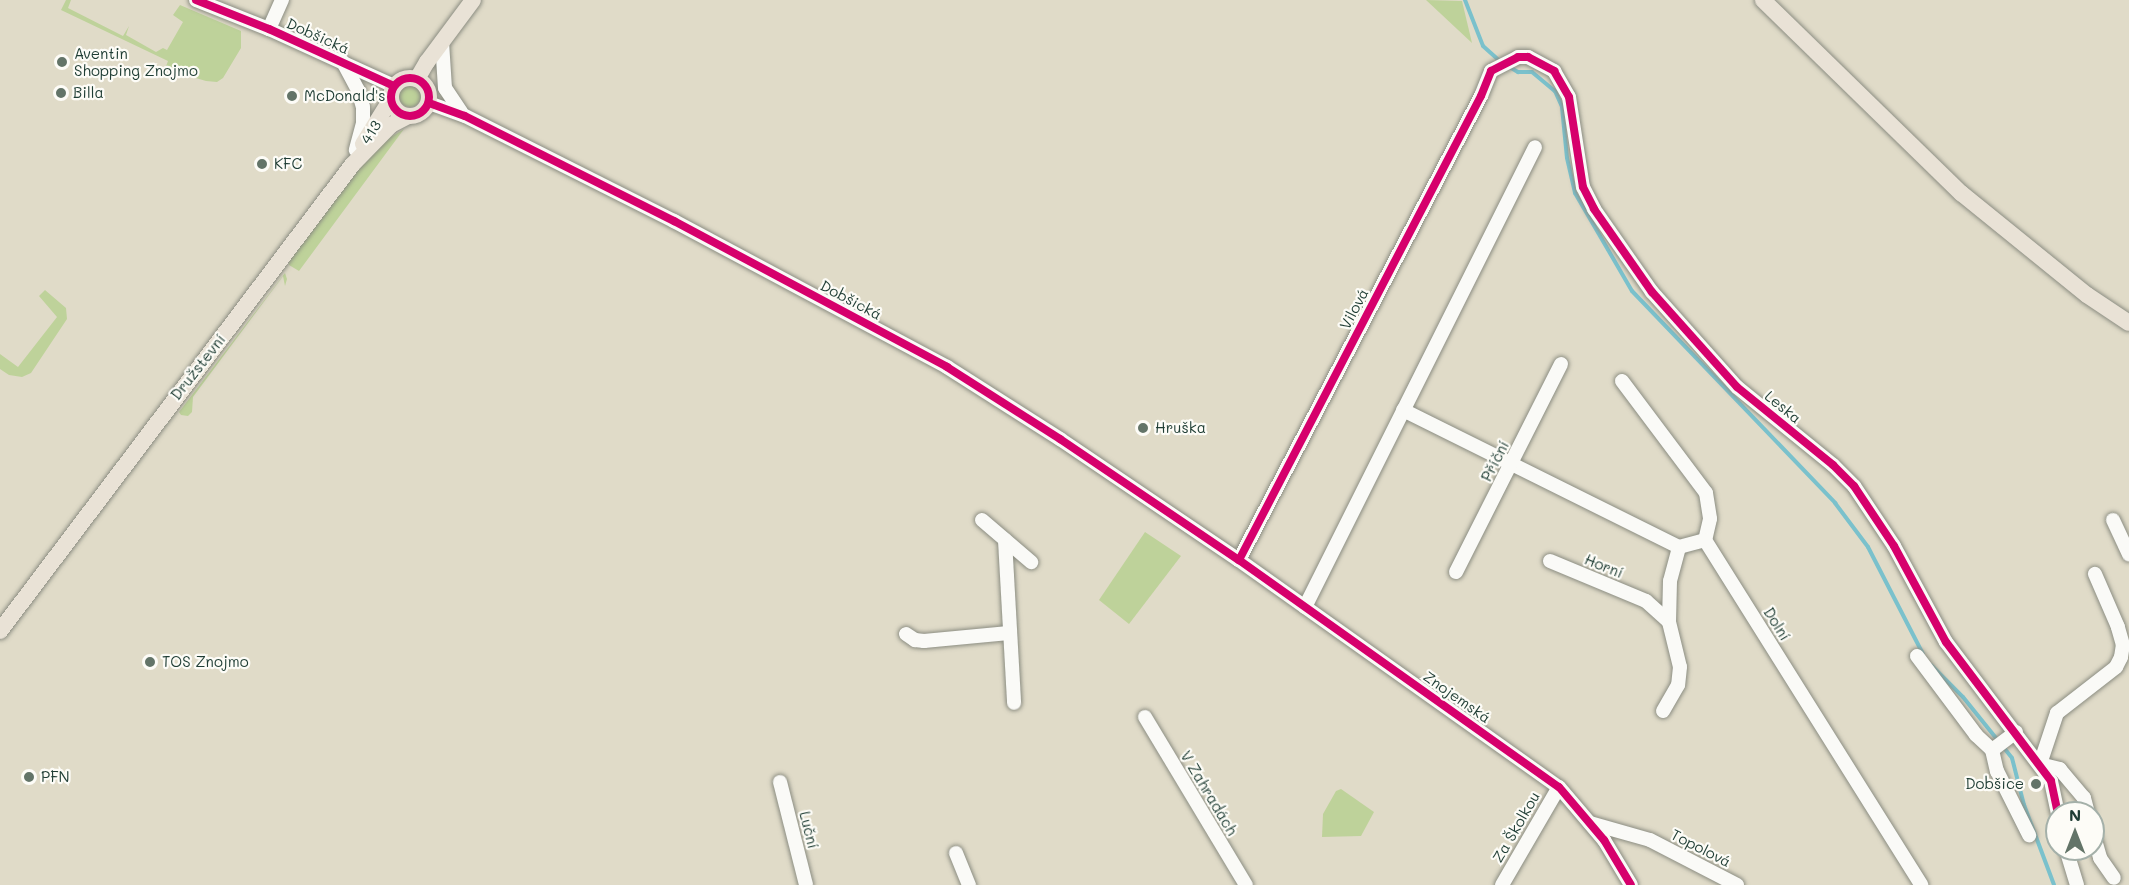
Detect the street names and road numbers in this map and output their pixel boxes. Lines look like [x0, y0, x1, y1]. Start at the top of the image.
street label: Dobšická [284, 14, 352, 58]
street label: 413 [357, 117, 385, 147]
street label: Dobšická [817, 276, 885, 324]
street label: Vilová [1336, 286, 1372, 332]
street label: Družstevní [167, 331, 229, 403]
street label: Leska [1761, 387, 1805, 427]
street label: Příční [1477, 438, 1513, 484]
street label: Horní [1582, 550, 1626, 582]
street label: Dolní [1760, 604, 1794, 644]
street label: Znojemská [1420, 667, 1494, 727]
street label: V Zahradách [1177, 747, 1241, 839]
street label: Za Školkou [1489, 789, 1543, 865]
street label: Luční [796, 809, 822, 851]
street label: Topolová [1668, 825, 1734, 871]

